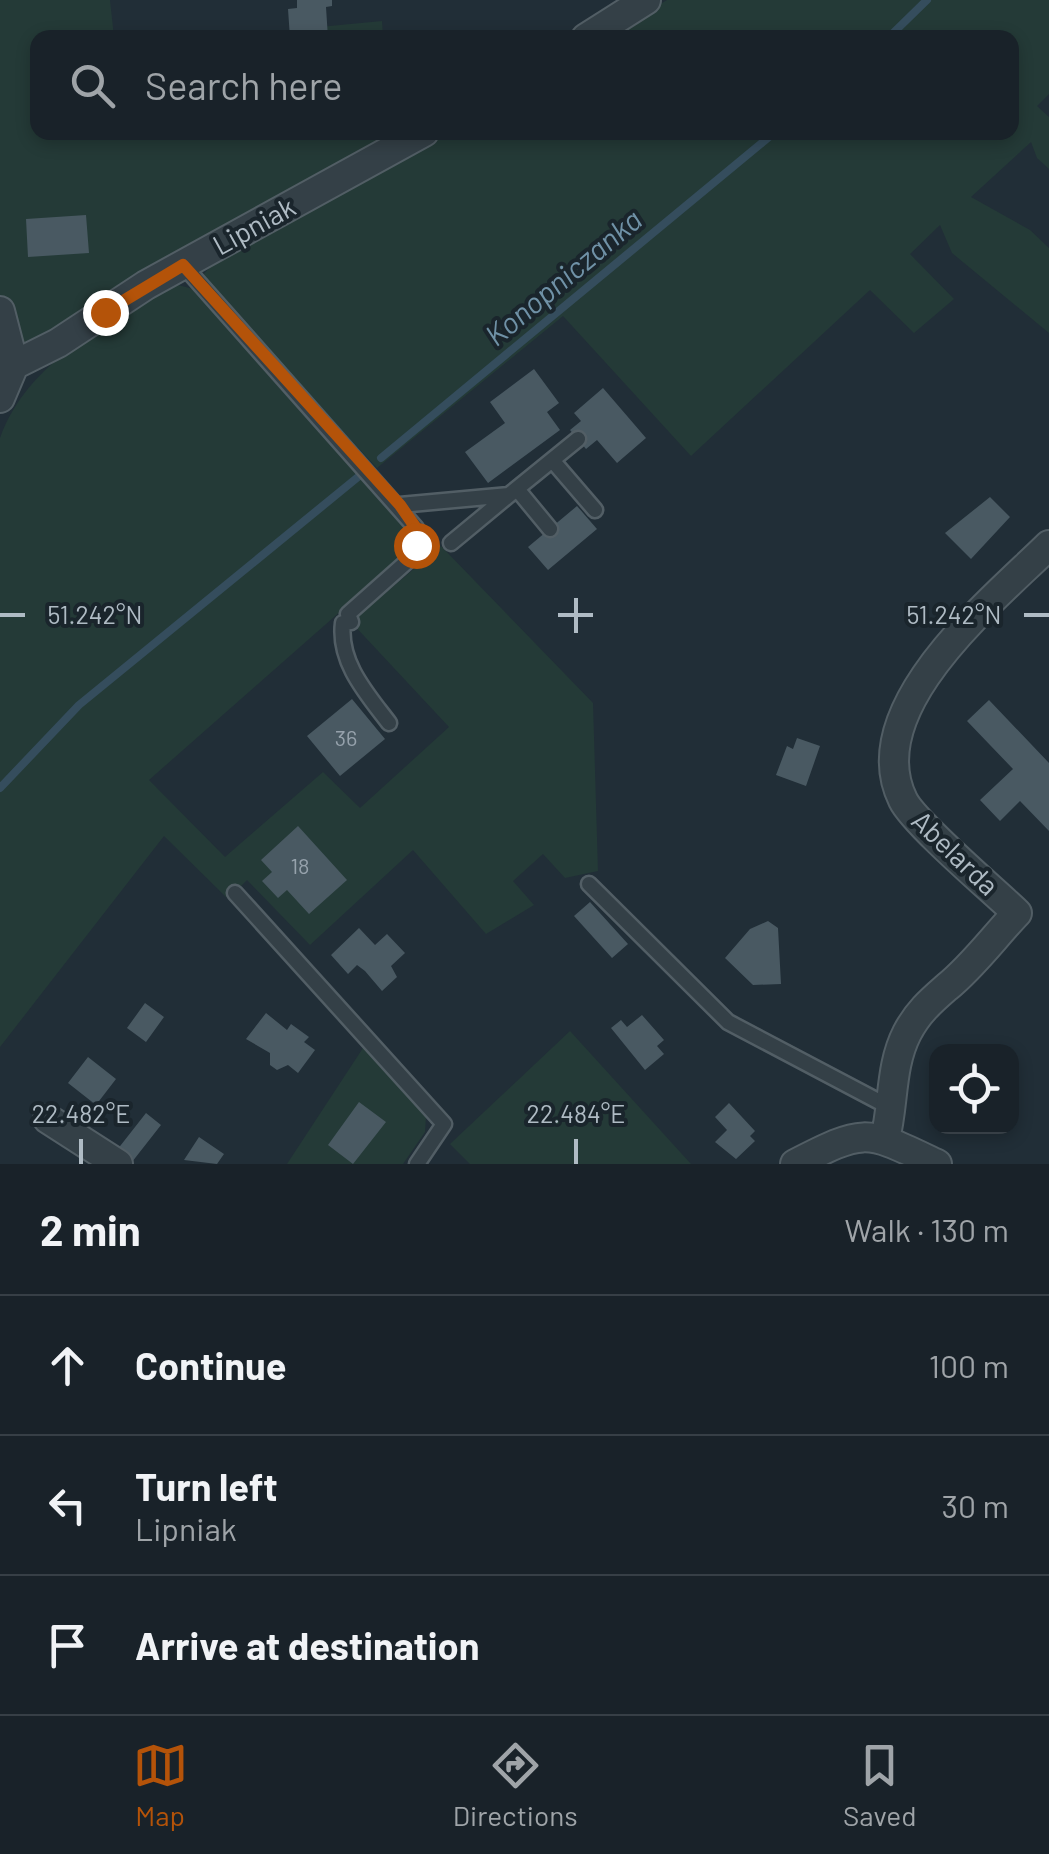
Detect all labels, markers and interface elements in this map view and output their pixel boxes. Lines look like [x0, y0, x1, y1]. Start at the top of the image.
search box [30, 30, 1019, 140]
icon: search [65, 58, 120, 113]
text: Search here [145, 62, 343, 108]
street label: Lipniak [206, 189, 301, 262]
water label: Konopniczanka [477, 200, 648, 352]
route end [83, 290, 129, 336]
route start [394, 523, 440, 569]
text: 51.242°N [48, 599, 142, 629]
text: 51.242°N [907, 599, 1001, 629]
house number: 36 [335, 724, 357, 750]
street label: Abelarda [905, 803, 1006, 902]
house number: 18 [290, 852, 310, 878]
map controls [929, 1044, 1019, 1134]
button: locate [929, 1044, 1019, 1134]
text: 22.482°E [32, 1098, 130, 1128]
text: 22.484°E [527, 1098, 625, 1128]
text: 2 min [40, 1204, 141, 1254]
text: Walk · 130 m [845, 1210, 1009, 1248]
icon: ahead [40, 1338, 95, 1393]
text: Continue [135, 1342, 286, 1388]
text: 100 m [929, 1346, 1009, 1384]
text: Turn left [135, 1463, 278, 1509]
icon: left [40, 1478, 95, 1533]
text: 30 m [942, 1486, 1009, 1524]
text: Lipniak [135, 1509, 237, 1547]
icon: arrive [40, 1618, 95, 1673]
text: Arrive at destination [135, 1622, 480, 1668]
tab: Map [133, 1738, 188, 1832]
tab: Directions [453, 1738, 578, 1832]
tab: Saved [843, 1738, 916, 1832]

